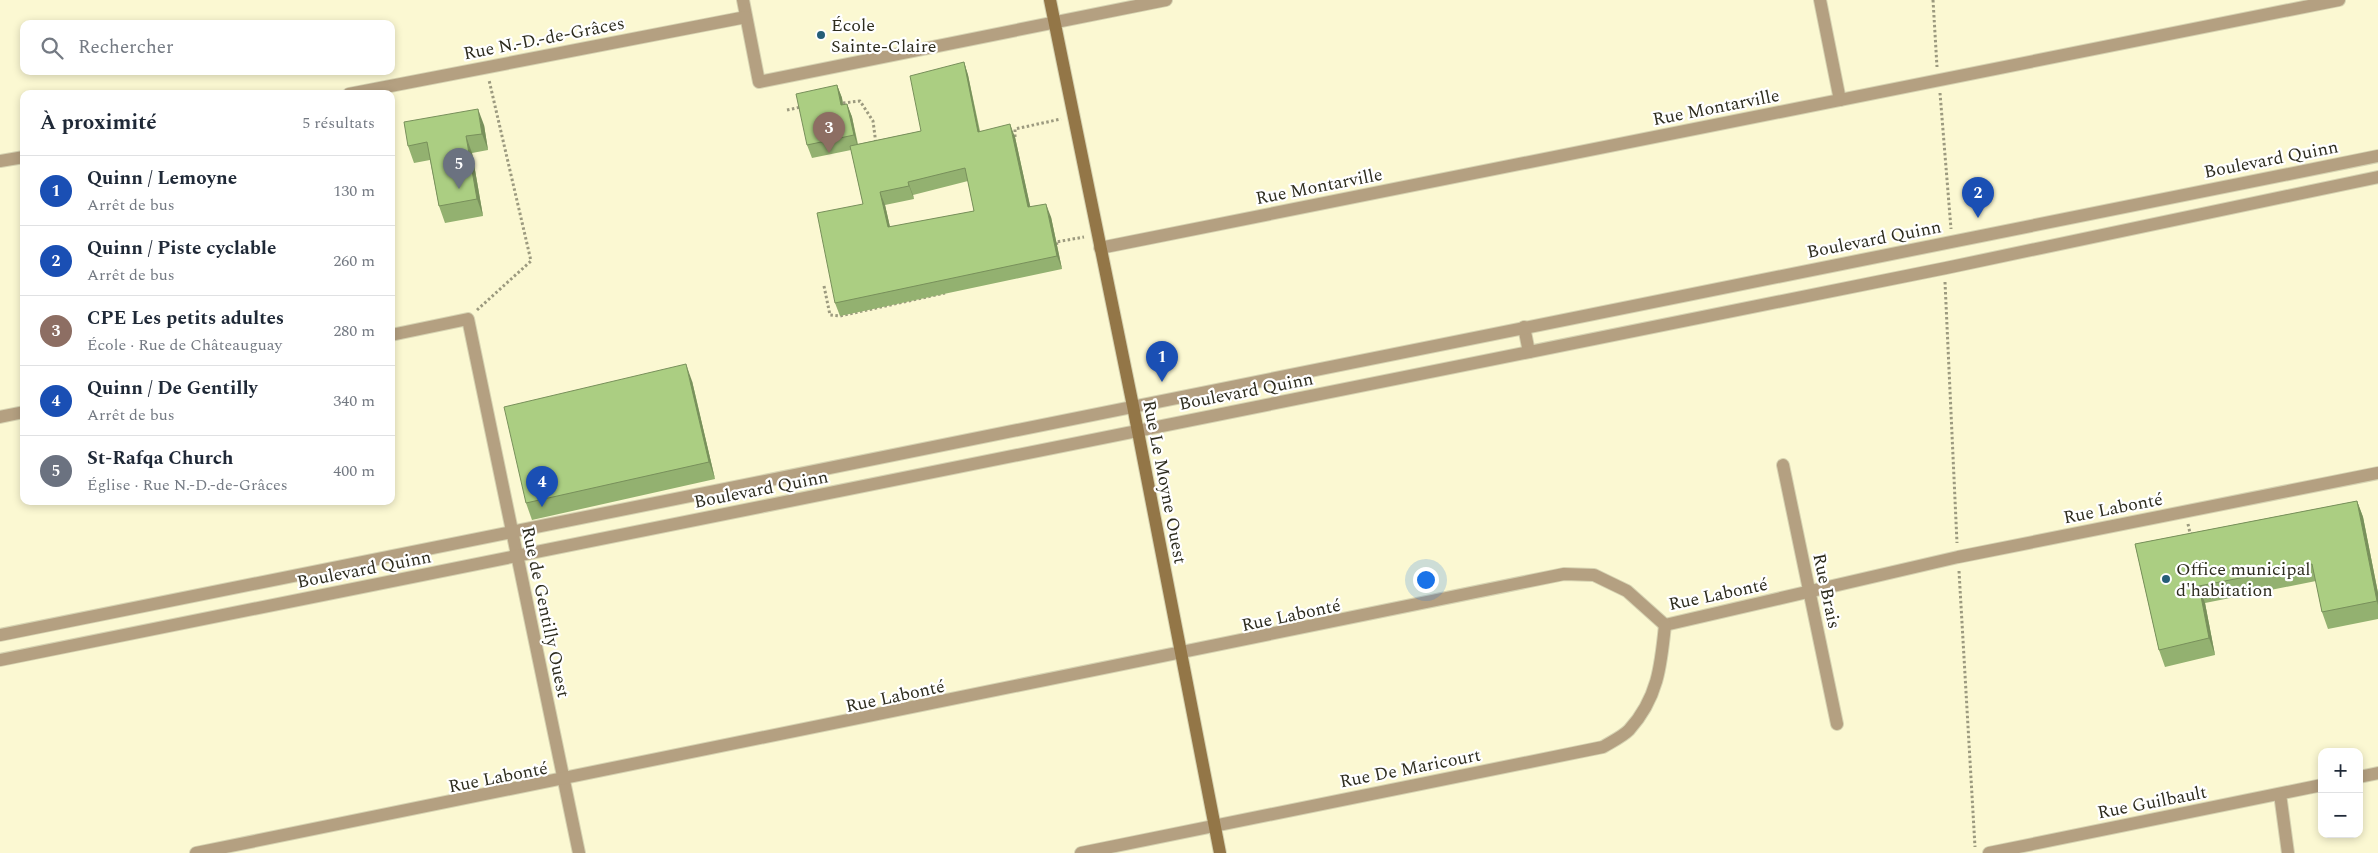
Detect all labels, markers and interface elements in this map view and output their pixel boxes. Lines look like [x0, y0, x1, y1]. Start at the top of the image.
street label: Rue N.-D.-de-Grâces [461, 10, 627, 67]
place label: École Sainte-Claire [831, 12, 937, 60]
search box [20, 20, 395, 75]
marker: École Sainte-Claire [815, 29, 827, 41]
text: Rechercher [78, 33, 174, 62]
icon: search [38, 34, 66, 62]
street label: Rue Montarville [1650, 82, 1782, 133]
text: À proximité [40, 107, 157, 139]
text: 5 résultats [302, 111, 375, 135]
pin: 3 [813, 112, 845, 153]
street label: Boulevard Quinn [2202, 133, 2341, 186]
pin: 5 [443, 148, 475, 189]
street label: Rue Montarville [1253, 161, 1385, 212]
text: Quinn / Lemoyne [87, 164, 237, 193]
pin: 2 [1962, 177, 1994, 218]
text: 1 [52, 179, 60, 203]
text: 130 m [333, 179, 375, 203]
text: Arrêt de bus [87, 193, 175, 217]
street label: Boulevard Quinn [1805, 213, 1944, 266]
text: Quinn / Piste cyclable [87, 234, 277, 263]
text: 2 [52, 249, 60, 273]
text: 260 m [333, 249, 375, 273]
text: Arrêt de bus [87, 263, 175, 287]
text: CPE Les petits adultes [87, 304, 284, 333]
text: 3 [52, 319, 60, 343]
text: 280 m [333, 319, 375, 343]
text: École · Rue de Châteauguay [87, 333, 282, 357]
pin: 1 [1146, 341, 1178, 382]
street label: Boulevard Quinn [1177, 365, 1316, 418]
text: Quinn / De Gentilly [87, 374, 258, 403]
text: 4 [52, 389, 60, 413]
text: 340 m [333, 389, 375, 413]
street label: Rue Le Moyne Ouest [1135, 398, 1194, 566]
text: Arrêt de bus [87, 403, 175, 427]
text: St-Rafqa Church [87, 444, 234, 473]
text: 5 [52, 459, 60, 483]
text: 400 m [333, 459, 375, 483]
street label: Boulevard Quinn [692, 463, 831, 516]
pin: 4 [526, 466, 558, 507]
text: Église · Rue N.-D.-de-Grâces [87, 473, 288, 497]
street label: Rue Labonté [2061, 486, 2165, 531]
street label: Rue de Gentilly Ouest [514, 524, 577, 700]
street label: Boulevard Quinn [295, 543, 434, 596]
street label: Rue Brais [1805, 551, 1848, 631]
place label: Office municipal d'habitation [2176, 556, 2311, 604]
your location [1413, 567, 1439, 593]
street label: Rue Labonté [1666, 571, 1770, 618]
marker: Office municipal d'habitation [2160, 573, 2172, 585]
street label: Rue Labonté [1239, 592, 1343, 639]
street label: Rue Labonté [843, 673, 947, 720]
street label: Rue De Maricourt [1337, 742, 1483, 795]
map controls [2318, 748, 2363, 838]
button: + [2318, 748, 2363, 793]
street label: Rue Labonté [446, 755, 550, 800]
street label: Rue Guilbault [2095, 779, 2209, 826]
button: − [2318, 793, 2363, 838]

